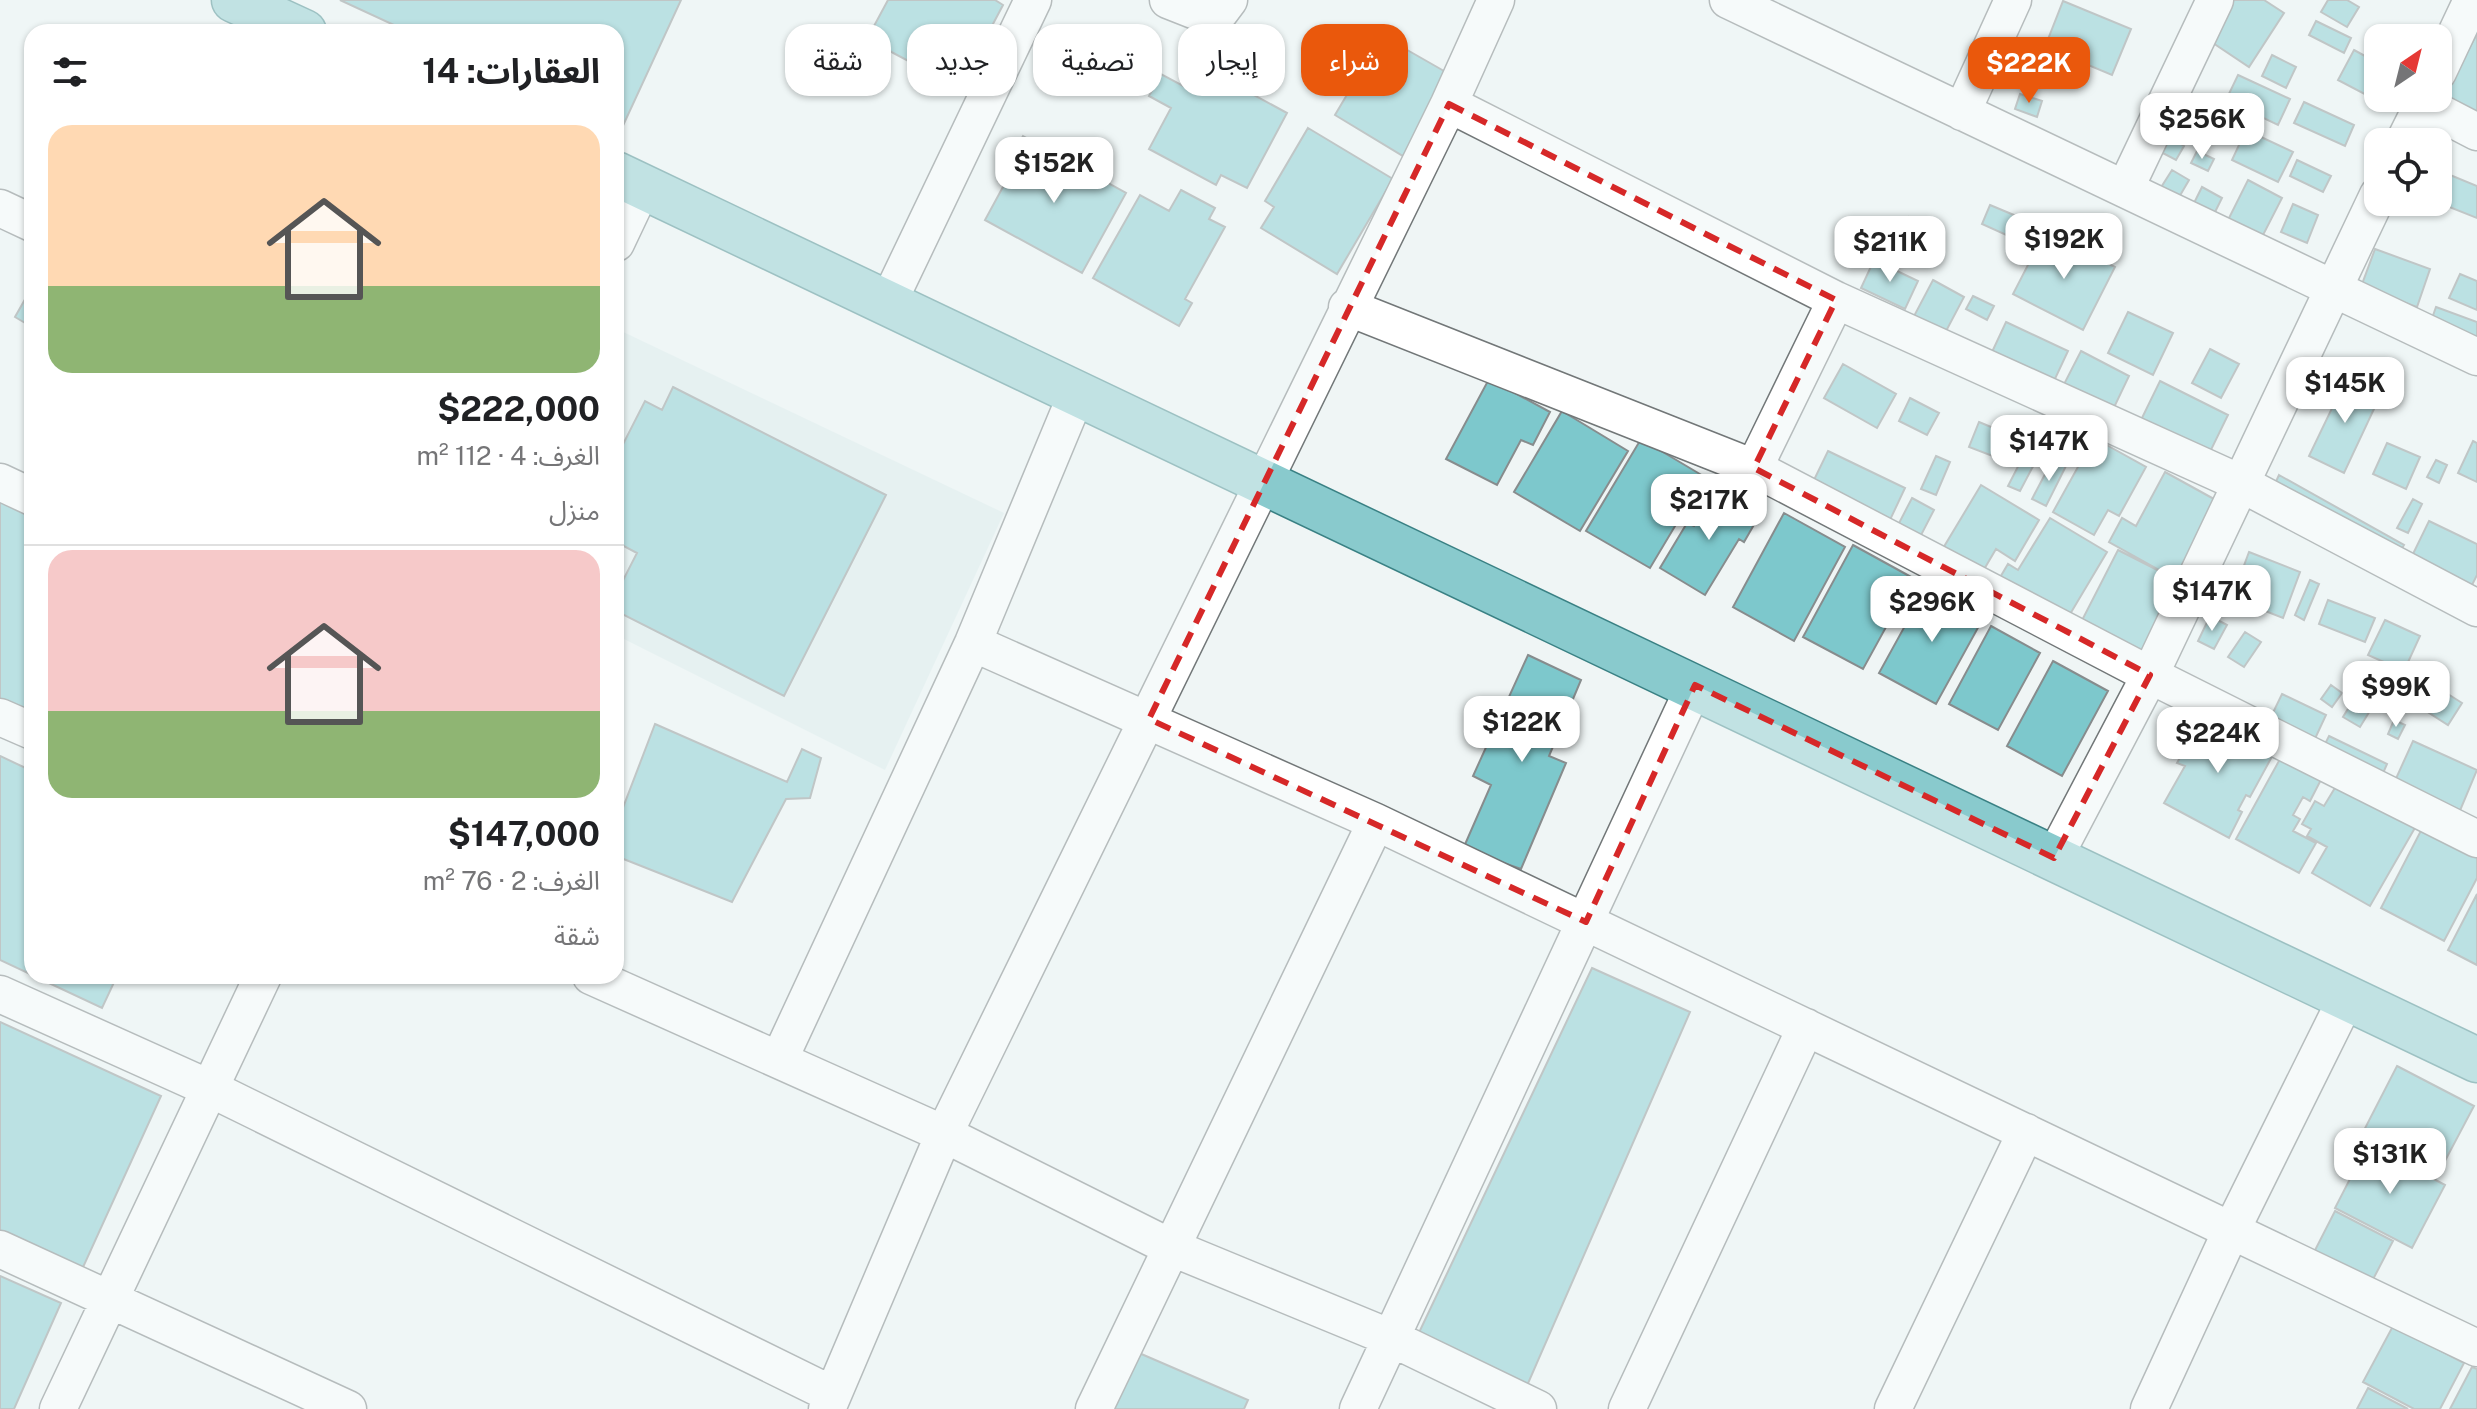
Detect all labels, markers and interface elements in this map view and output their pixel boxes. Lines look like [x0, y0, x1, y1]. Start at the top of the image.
chip: شقة [785, 24, 891, 96]
chip: جديد [907, 24, 1017, 96]
chip: تصفية [1033, 24, 1162, 96]
chip: إيجار [1178, 24, 1285, 96]
chip: شراء [1301, 24, 1408, 96]
north arrow [2364, 24, 2452, 112]
map controls [2364, 24, 2452, 216]
pin: $222K [1973, 37, 2085, 105]
text: $222K [1986, 47, 2072, 78]
icon: filters [48, 50, 92, 94]
text: العقارات: 14 [422, 51, 600, 91]
pin: $256K [2146, 93, 2258, 161]
text: $256K [2158, 103, 2246, 134]
button: locate [2364, 128, 2452, 216]
pin: $152K [998, 137, 1110, 205]
text: $152K [1013, 147, 1095, 178]
icon: home [252, 177, 396, 321]
pin: $192K [2008, 213, 2120, 281]
pin: $211K [1834, 216, 1946, 284]
text: $192K [2023, 223, 2105, 254]
text: $211K [1852, 226, 1928, 257]
pin: $145K [2289, 357, 2401, 425]
text: $145K [2304, 367, 2386, 398]
text: $222,000 [437, 389, 600, 429]
pin: $147K [1993, 415, 2105, 483]
text: $147K [2009, 425, 2089, 456]
text: الغرف: 4 · 112 m² [417, 440, 600, 471]
pin: $217K [1653, 474, 1765, 542]
text: $217K [1669, 484, 1749, 515]
text: منزل [549, 495, 600, 526]
pin: $147K [2156, 565, 2268, 633]
text: $147K [2172, 575, 2252, 606]
pin: $296K [1876, 576, 1988, 644]
text: $296K [1888, 586, 1976, 617]
icon: home [252, 602, 396, 746]
pin: $99K [2349, 661, 2443, 729]
text: $99K [2361, 671, 2431, 702]
pin: $122K [1466, 696, 1578, 764]
text: $122K [1482, 706, 1562, 737]
pin: $224K [2162, 707, 2274, 775]
text: $224K [2175, 717, 2261, 748]
text: $147,000 [448, 814, 600, 854]
text: الغرف: 2 · 76 m² [423, 865, 600, 896]
text: شقة [554, 920, 600, 951]
pin: $131K [2334, 1128, 2446, 1196]
text: $131K [2352, 1138, 2428, 1169]

